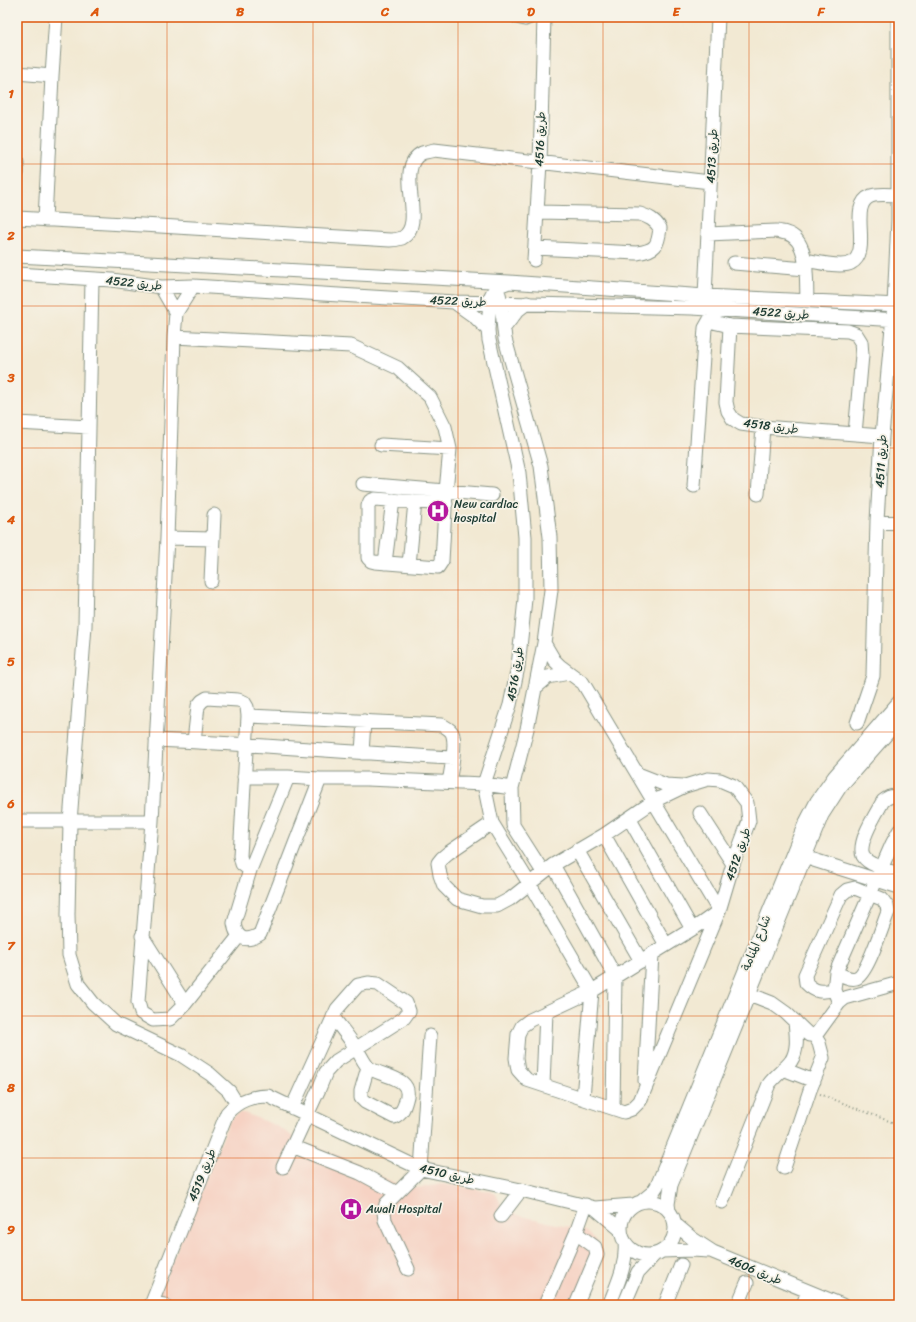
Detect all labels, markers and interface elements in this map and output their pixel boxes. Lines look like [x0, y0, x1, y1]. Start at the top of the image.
text: A [90, 0, 99, 23]
text: B [236, 0, 245, 23]
text: C [380, 0, 390, 23]
text: D [527, 0, 535, 23]
text: E [672, 0, 681, 23]
text: F [816, 0, 825, 23]
text: 1 [8, 82, 14, 105]
street label: طريق 4516 [528, 111, 552, 167]
street label: طريق 4513 [700, 128, 724, 184]
text: 2 [6, 224, 15, 247]
street label: طريق 4522 [104, 269, 164, 297]
street label: طريق 4522 [429, 289, 487, 313]
street label: طريق 4522 [752, 300, 810, 326]
text: 3 [6, 366, 15, 389]
street label: طريق 4518 [742, 412, 800, 440]
street label: طريق 4511 [869, 434, 893, 488]
place label: New cardiac hospital [453, 493, 518, 529]
hospital icon: New cardiac hospital [425, 498, 451, 524]
text: 4 [6, 508, 16, 531]
street label: طريق 4516 [500, 645, 530, 703]
text: 5 [7, 650, 15, 673]
text: 6 [6, 792, 15, 815]
street label: طريق 4512 [719, 824, 757, 884]
street label: شارع المنامة [735, 912, 777, 974]
text: 7 [7, 934, 16, 957]
text: 8 [6, 1076, 15, 1099]
street label: طريق 4519 [181, 1145, 223, 1205]
street label: طريق 4510 [417, 1157, 477, 1191]
hospital icon: Awali Hospital [338, 1196, 364, 1222]
place label: Awali Hospital [365, 1198, 442, 1220]
text: 9 [7, 1218, 15, 1241]
street label: طريق 4606 [724, 1249, 786, 1291]

